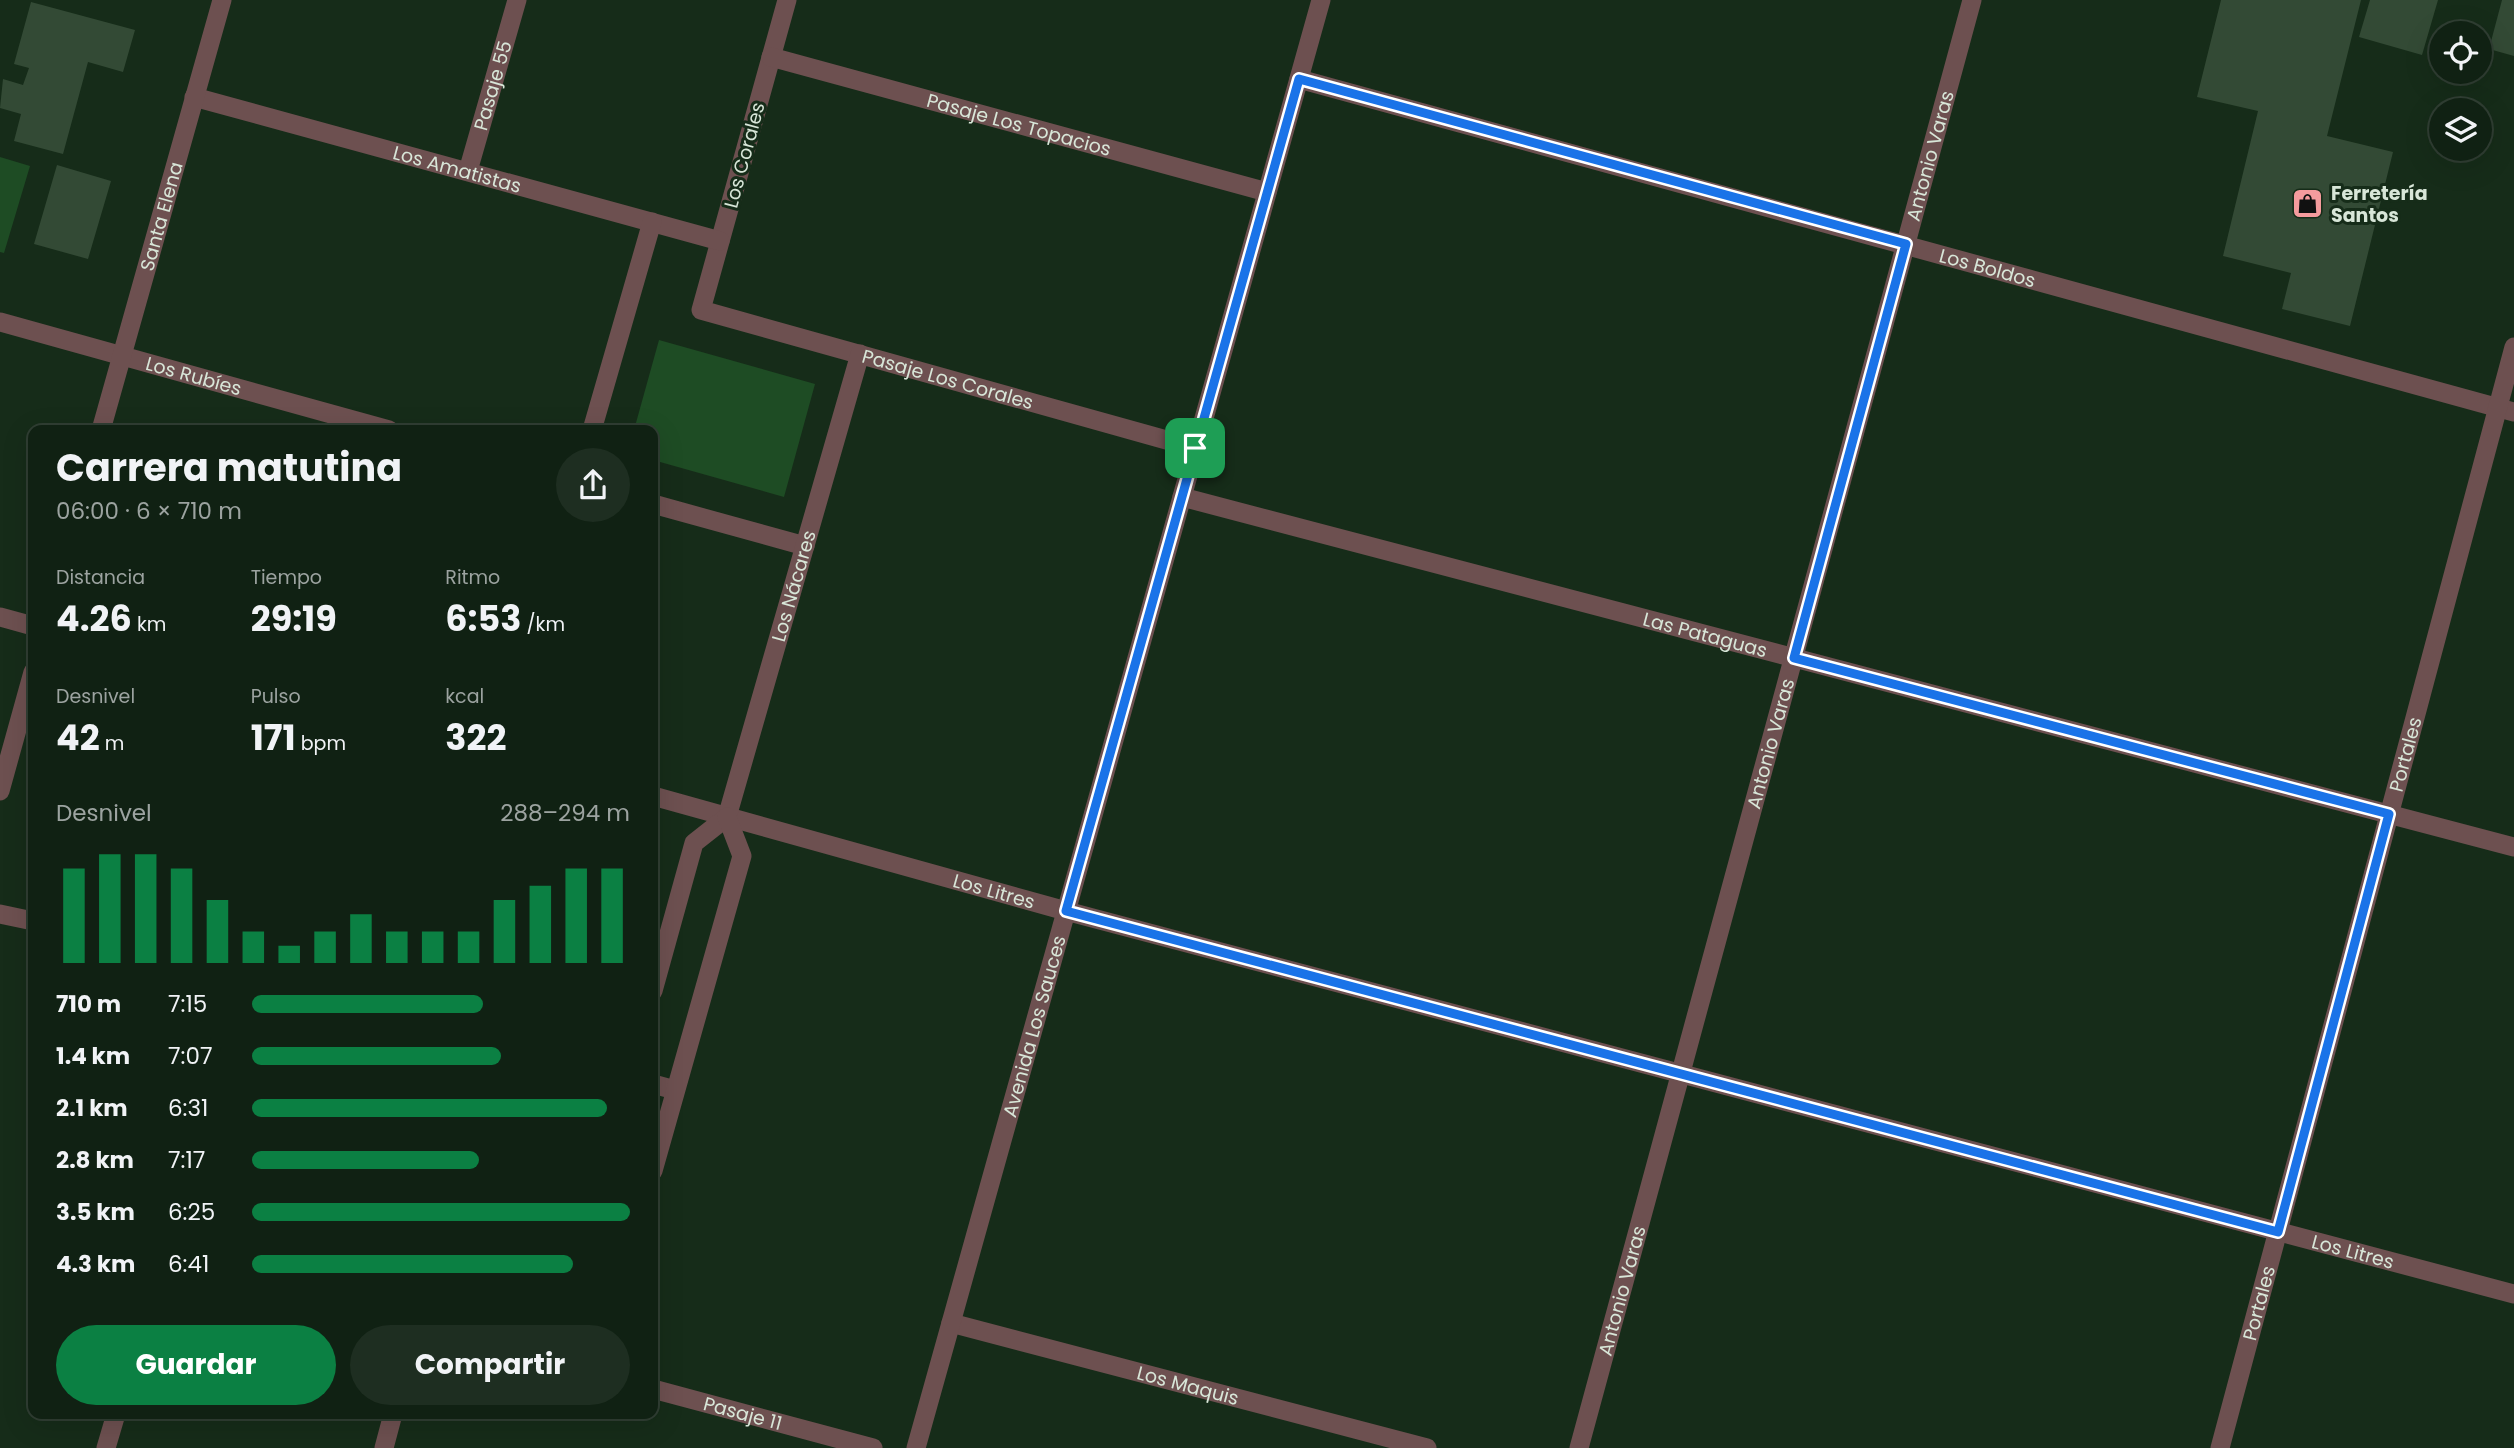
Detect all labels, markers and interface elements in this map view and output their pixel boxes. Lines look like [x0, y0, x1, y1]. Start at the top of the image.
map controls [2429, 21, 2492, 161]
button: locate [2429, 21, 2492, 84]
street label: Pasaje 55 [467, 38, 519, 134]
street label: Pasaje Los Topacios [924, 87, 1114, 163]
street label: Antonio Varas [1900, 88, 1961, 224]
button: layers [2429, 98, 2492, 161]
street label: Los Corales [717, 99, 772, 211]
street label: Los Amatistas [390, 139, 524, 200]
street label: Santa Elena [133, 159, 190, 274]
place label: Ferretería Santos [2331, 180, 2428, 229]
shop icon: Ferretería Santos [2291, 187, 2325, 221]
street label: Los Boldos [1936, 242, 2039, 294]
street label: Pasaje Los Corales [859, 343, 1036, 416]
street label: Los Rubíes [143, 350, 245, 402]
pin [1165, 418, 1225, 478]
icon: arrive [1176, 429, 1214, 467]
text: Carrera matutina [56, 441, 402, 494]
button: share [556, 448, 630, 522]
text: 06:00 · 6 × 710 m [56, 495, 242, 527]
street label: Los Nácares [765, 527, 823, 645]
text: Distancia [56, 564, 145, 591]
text: Tiempo [251, 564, 322, 591]
text: Ritmo [445, 564, 500, 591]
text: 4.26 [56, 594, 132, 643]
text: 29:19 [251, 594, 337, 643]
text: 6:53 [445, 594, 522, 643]
street label: Las Pataguas [1640, 606, 1770, 664]
text: km [132, 611, 166, 638]
text: /km [522, 611, 565, 638]
street label: Antonio Varas [1740, 676, 1801, 812]
text: Desnivel [56, 683, 135, 710]
text: Pulso [251, 683, 301, 710]
text: kcal [445, 683, 484, 710]
text: 42 [56, 713, 100, 762]
text: 171 [251, 713, 296, 762]
text: 322 [445, 713, 506, 762]
street label: Portales [2383, 714, 2429, 795]
text: m [100, 730, 124, 757]
text: bpm [296, 730, 346, 757]
text: Desnivel [56, 797, 152, 829]
text: 288–294 m [500, 797, 630, 829]
street label: Los Litres [950, 867, 1038, 916]
street label: Avenida Los Sauces [996, 932, 1073, 1120]
text: 710 m [56, 988, 121, 1020]
text: 7:15 [168, 988, 207, 1020]
text: 1.4 km [56, 1040, 130, 1072]
text: 7:07 [168, 1040, 212, 1072]
text: 2.1 km [56, 1092, 128, 1124]
text: 6:31 [168, 1092, 208, 1124]
text: 2.8 km [56, 1144, 134, 1176]
text: 7:17 [168, 1144, 205, 1176]
text: 3.5 km [56, 1196, 135, 1228]
text: 6:25 [168, 1196, 215, 1228]
street label: Antonio Varas [1592, 1223, 1653, 1359]
street label: Los Litres [2309, 1228, 2397, 1276]
text: 4.3 km [56, 1248, 135, 1280]
text: 6:41 [168, 1248, 209, 1280]
street label: Portales [2236, 1263, 2282, 1344]
button: Guardar [56, 1325, 336, 1405]
button: Compartir [350, 1325, 630, 1405]
street label: Los Maquis [1134, 1359, 1242, 1412]
street label: Pasaje 11 [700, 1390, 785, 1437]

